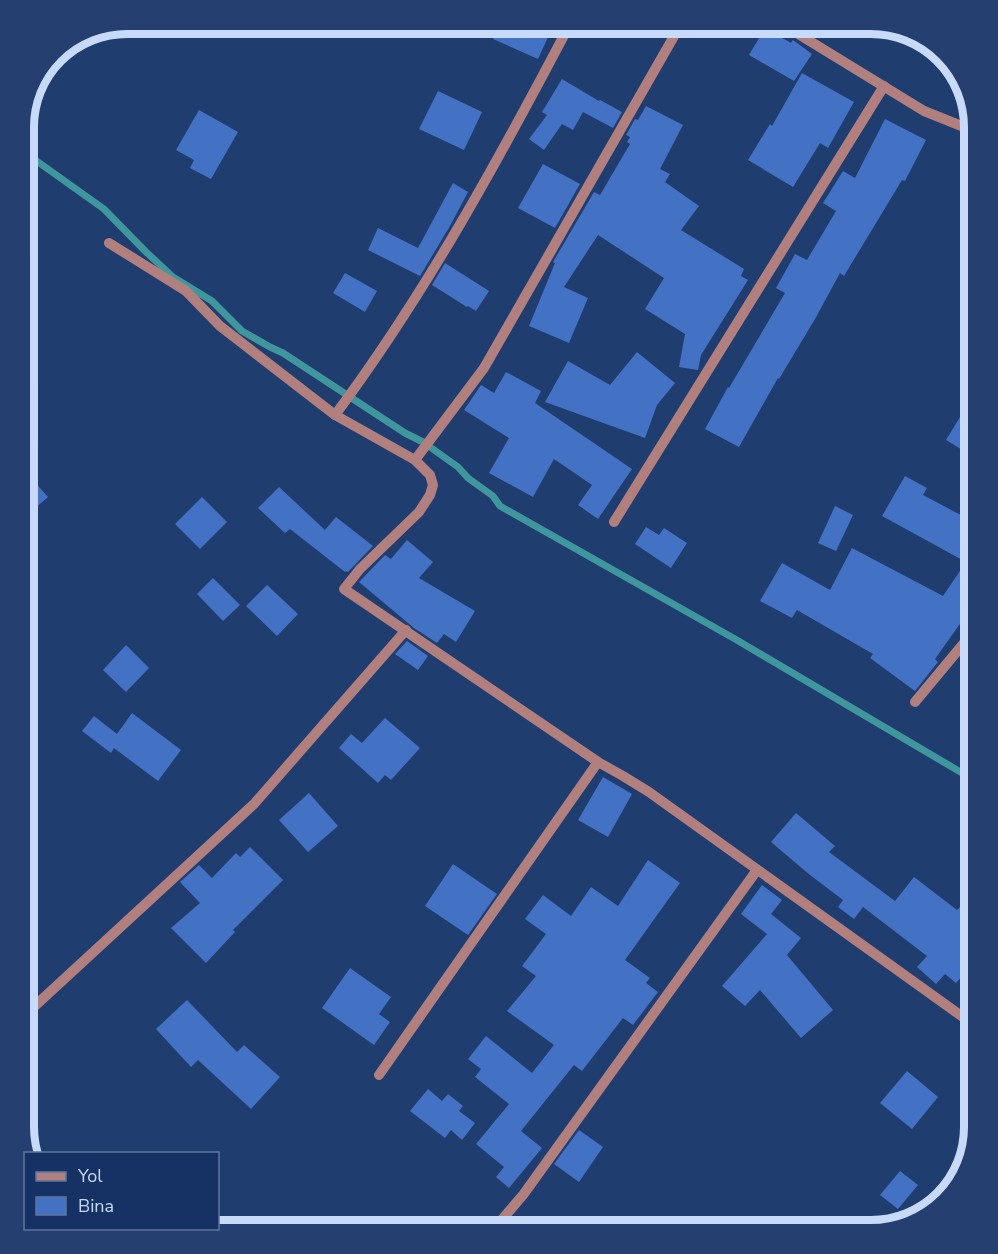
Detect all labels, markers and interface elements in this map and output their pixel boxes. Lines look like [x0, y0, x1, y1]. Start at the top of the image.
legend [24, 1152, 219, 1230]
text: Yol [77, 1164, 103, 1188]
text: Bina [78, 1194, 114, 1218]

